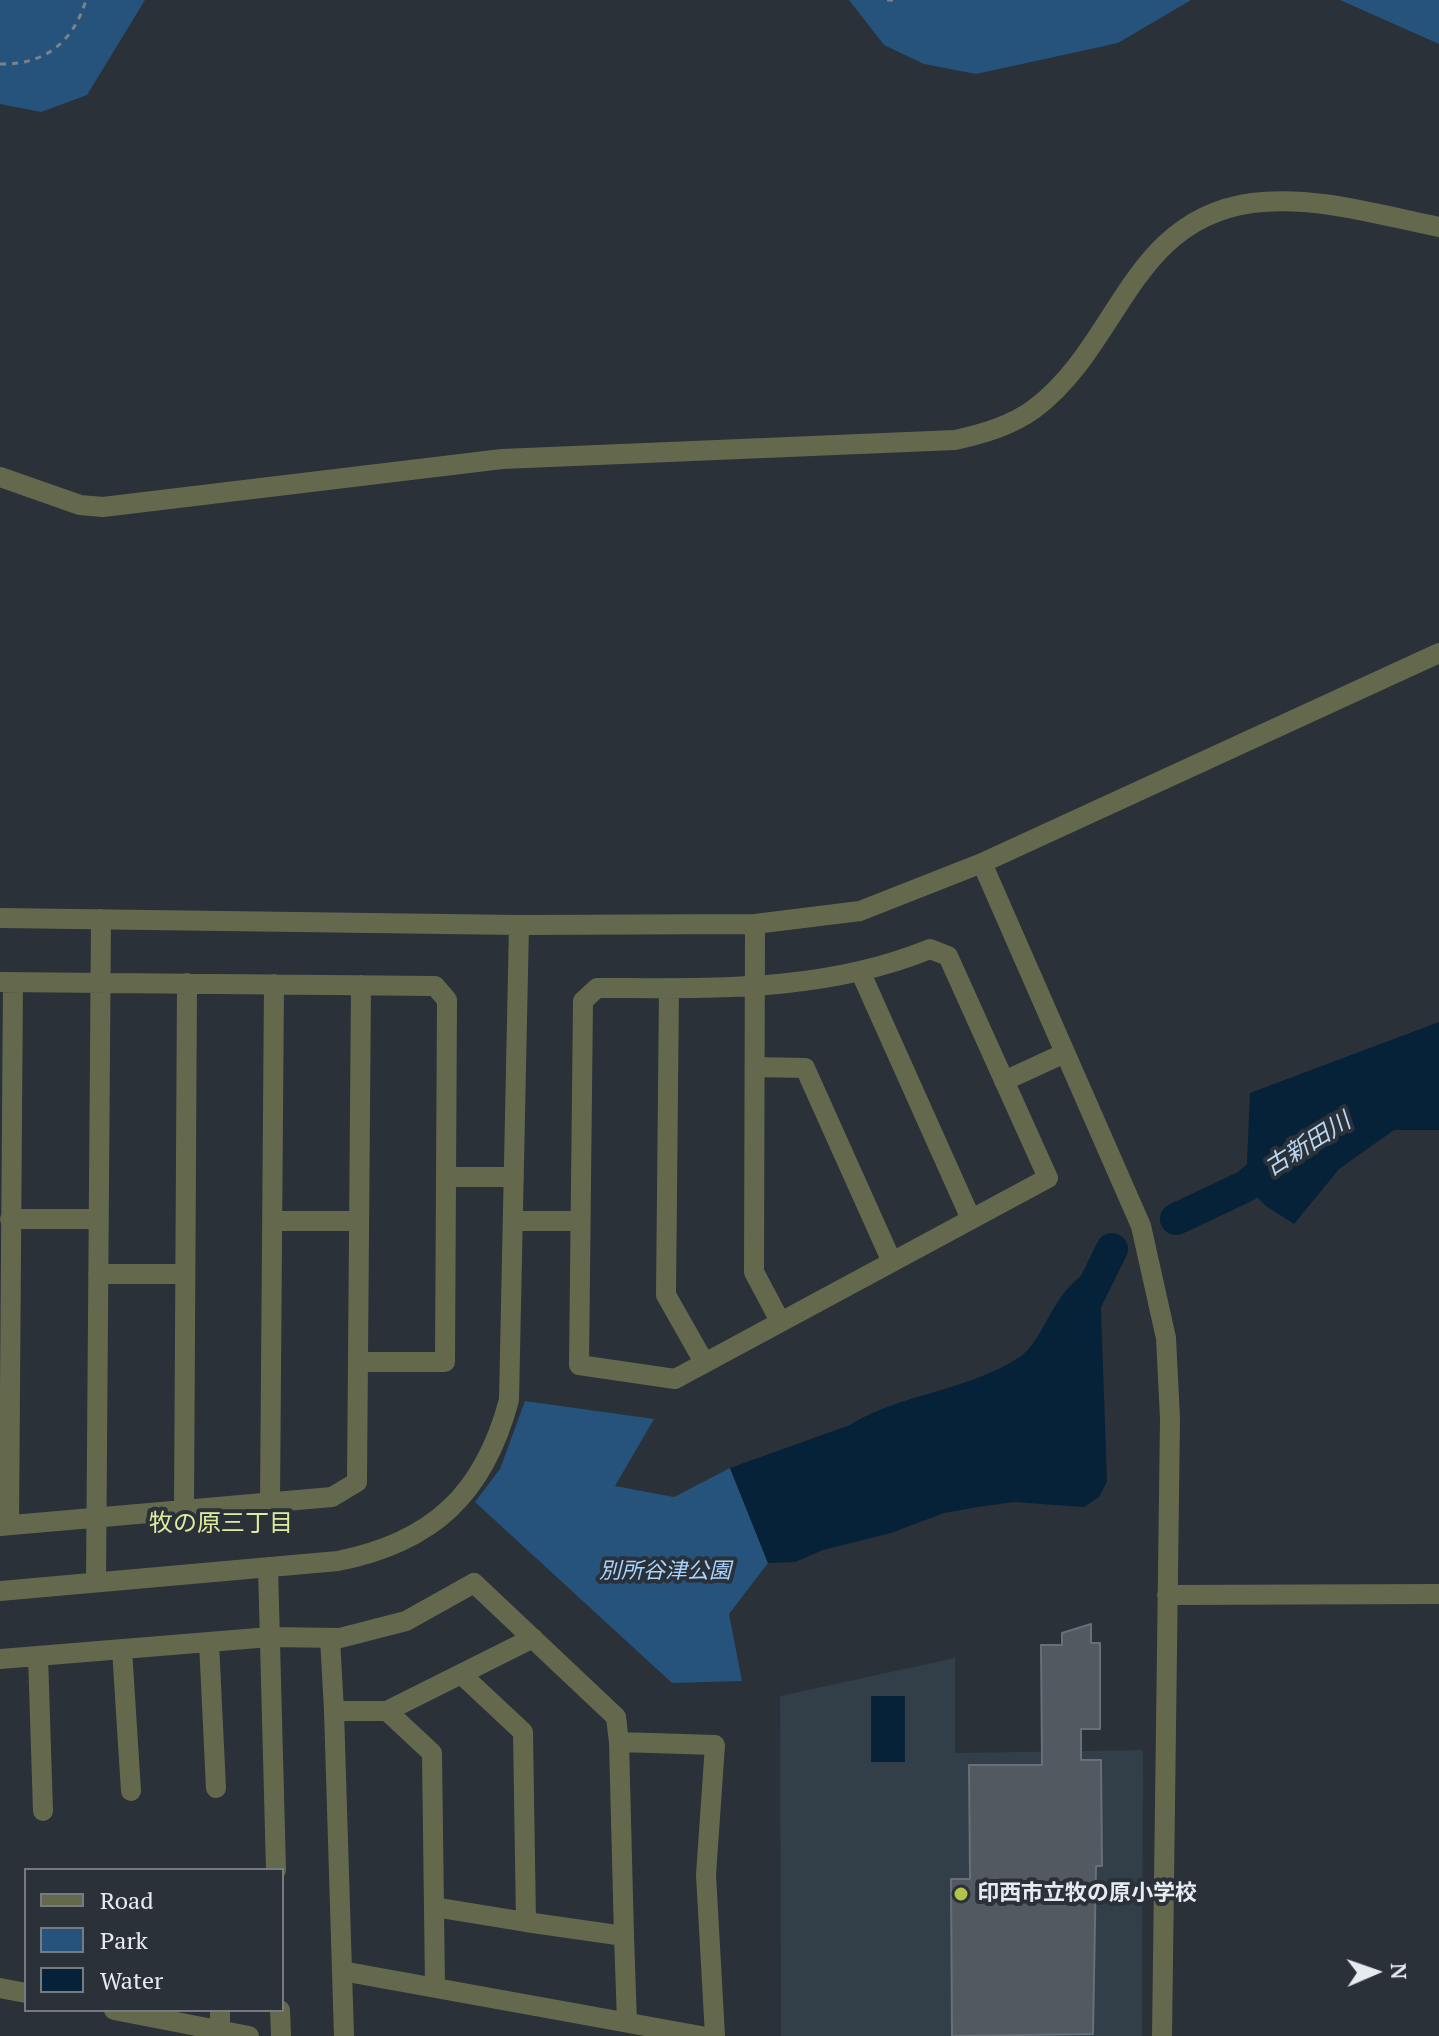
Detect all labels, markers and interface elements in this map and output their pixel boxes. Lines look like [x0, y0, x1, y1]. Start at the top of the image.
water label: 古新田川 [1260, 1107, 1356, 1183]
district label: 牧の原三丁目 [149, 1510, 293, 1538]
park label: 別所谷津公園 [599, 1559, 731, 1585]
legend [24, 1868, 284, 2012]
place label: 印西市立牧の原小学校 [977, 1881, 1197, 1907]
text: Road [100, 1884, 154, 1916]
marker: 印西市立牧の原小学校 [952, 1885, 970, 1903]
text: Park [100, 1924, 148, 1956]
north arrow [1335, 1932, 1415, 2012]
text: N [1385, 1962, 1414, 1980]
text: Water [100, 1964, 163, 1996]

